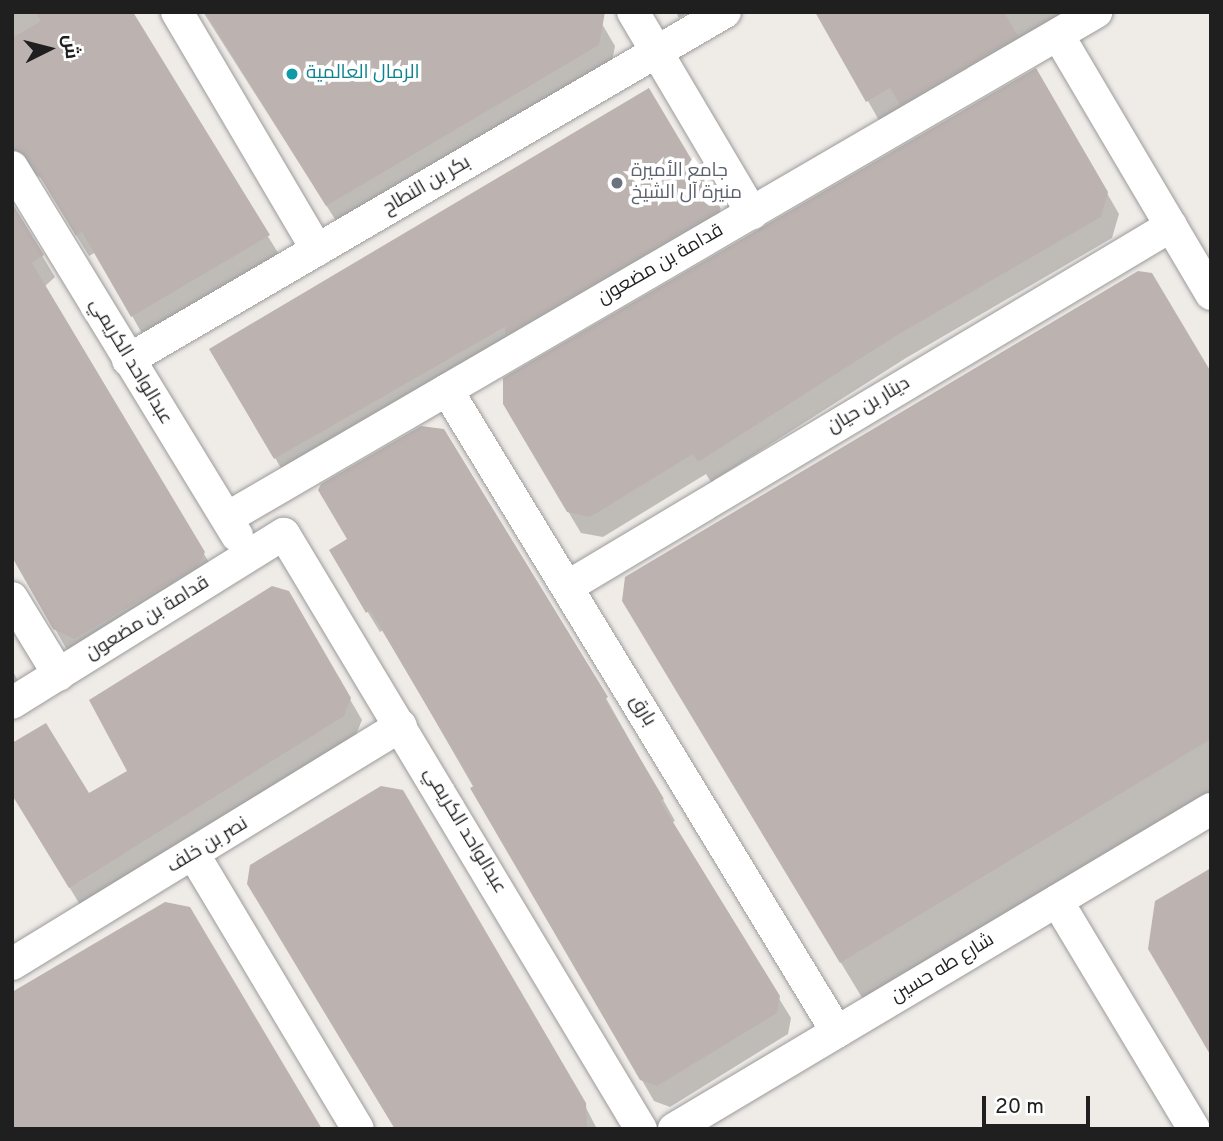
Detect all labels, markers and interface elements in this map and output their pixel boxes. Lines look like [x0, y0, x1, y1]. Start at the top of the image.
north arrow [14, 14, 84, 84]
text: ش [57, 33, 83, 60]
place label: الرمال العالمية [306, 63, 420, 85]
marker: الرمال العالمية [284, 66, 300, 82]
street label: بكر بن النطاح [379, 152, 475, 220]
place label: جامع الأميرة منيرة آل الشيخ [631, 161, 742, 205]
marker: جامع الأميرة منيرة آل الشيخ [609, 175, 625, 191]
street label: قدامة بن مضعون [594, 220, 728, 310]
street label: عبدالواحد الكريمي [83, 295, 177, 429]
street label: دينار بن حيان [824, 373, 914, 439]
street label: قدامة بن مضعون [82, 572, 214, 666]
street label: بارق [624, 691, 660, 731]
street label: عبدالواحد الكريمي [417, 764, 511, 898]
street label: نصر بن خلف [164, 813, 252, 879]
street label: شارع طه حسين [887, 929, 999, 1009]
scale bar [985, 1082, 1094, 1126]
text: 20 m [995, 1094, 1044, 1121]

